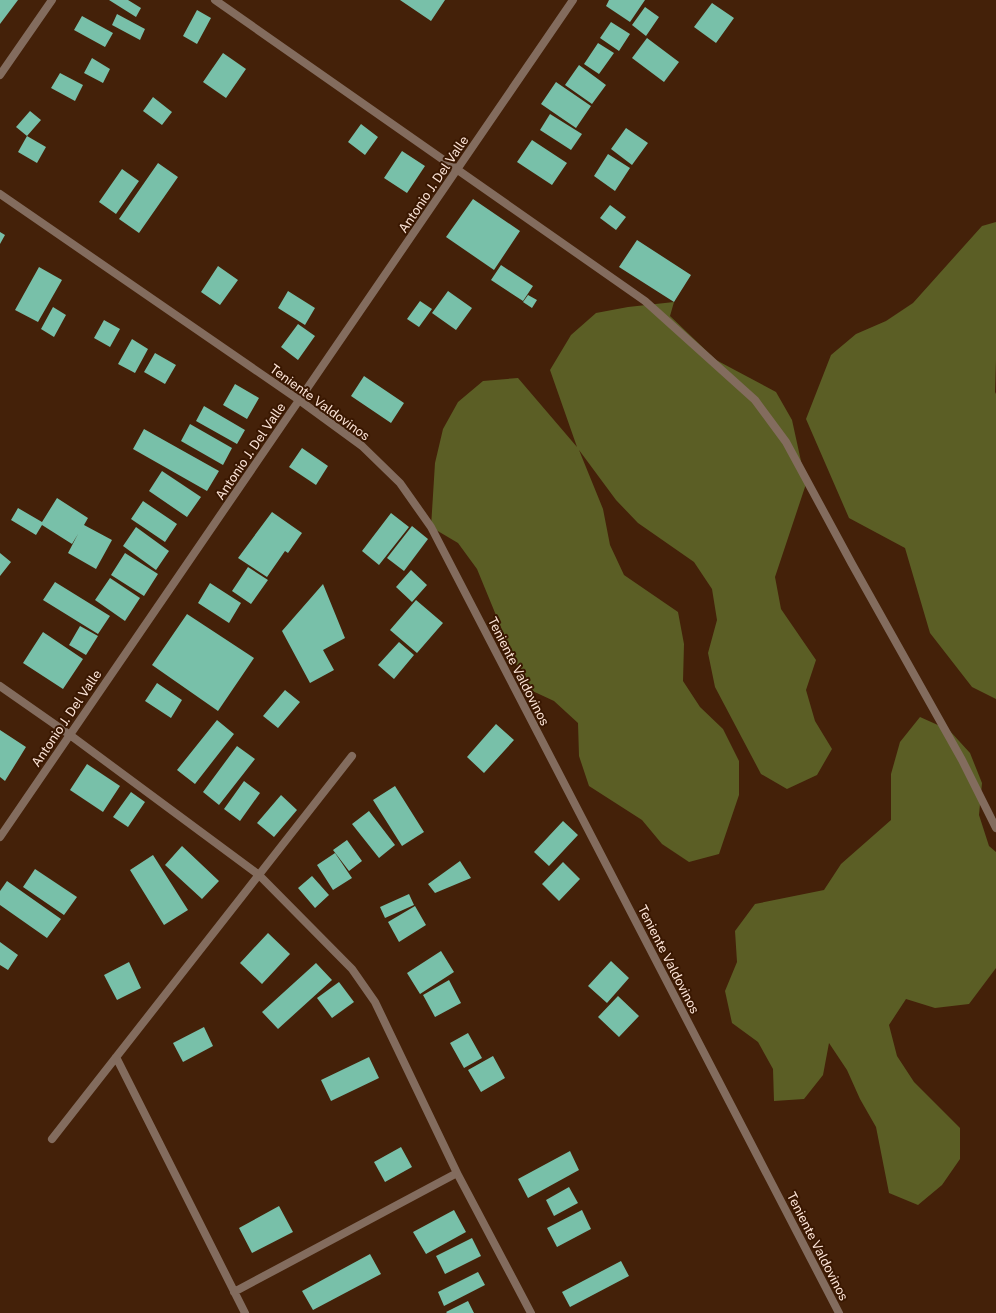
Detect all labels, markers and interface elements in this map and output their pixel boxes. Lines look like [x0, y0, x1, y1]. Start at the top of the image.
street label: Antonio J. Del Valle [395, 133, 471, 236]
street label: Teniente Valdovinos [267, 361, 373, 444]
street label: Antonio J. Del Valle [212, 400, 288, 503]
street label: Teniente Valdovinos [485, 614, 552, 728]
street label: Antonio J. Del Valle [28, 667, 104, 770]
street label: Teniente Valdovinos [635, 902, 702, 1016]
street label: Teniente Valdovinos [784, 1189, 851, 1303]

